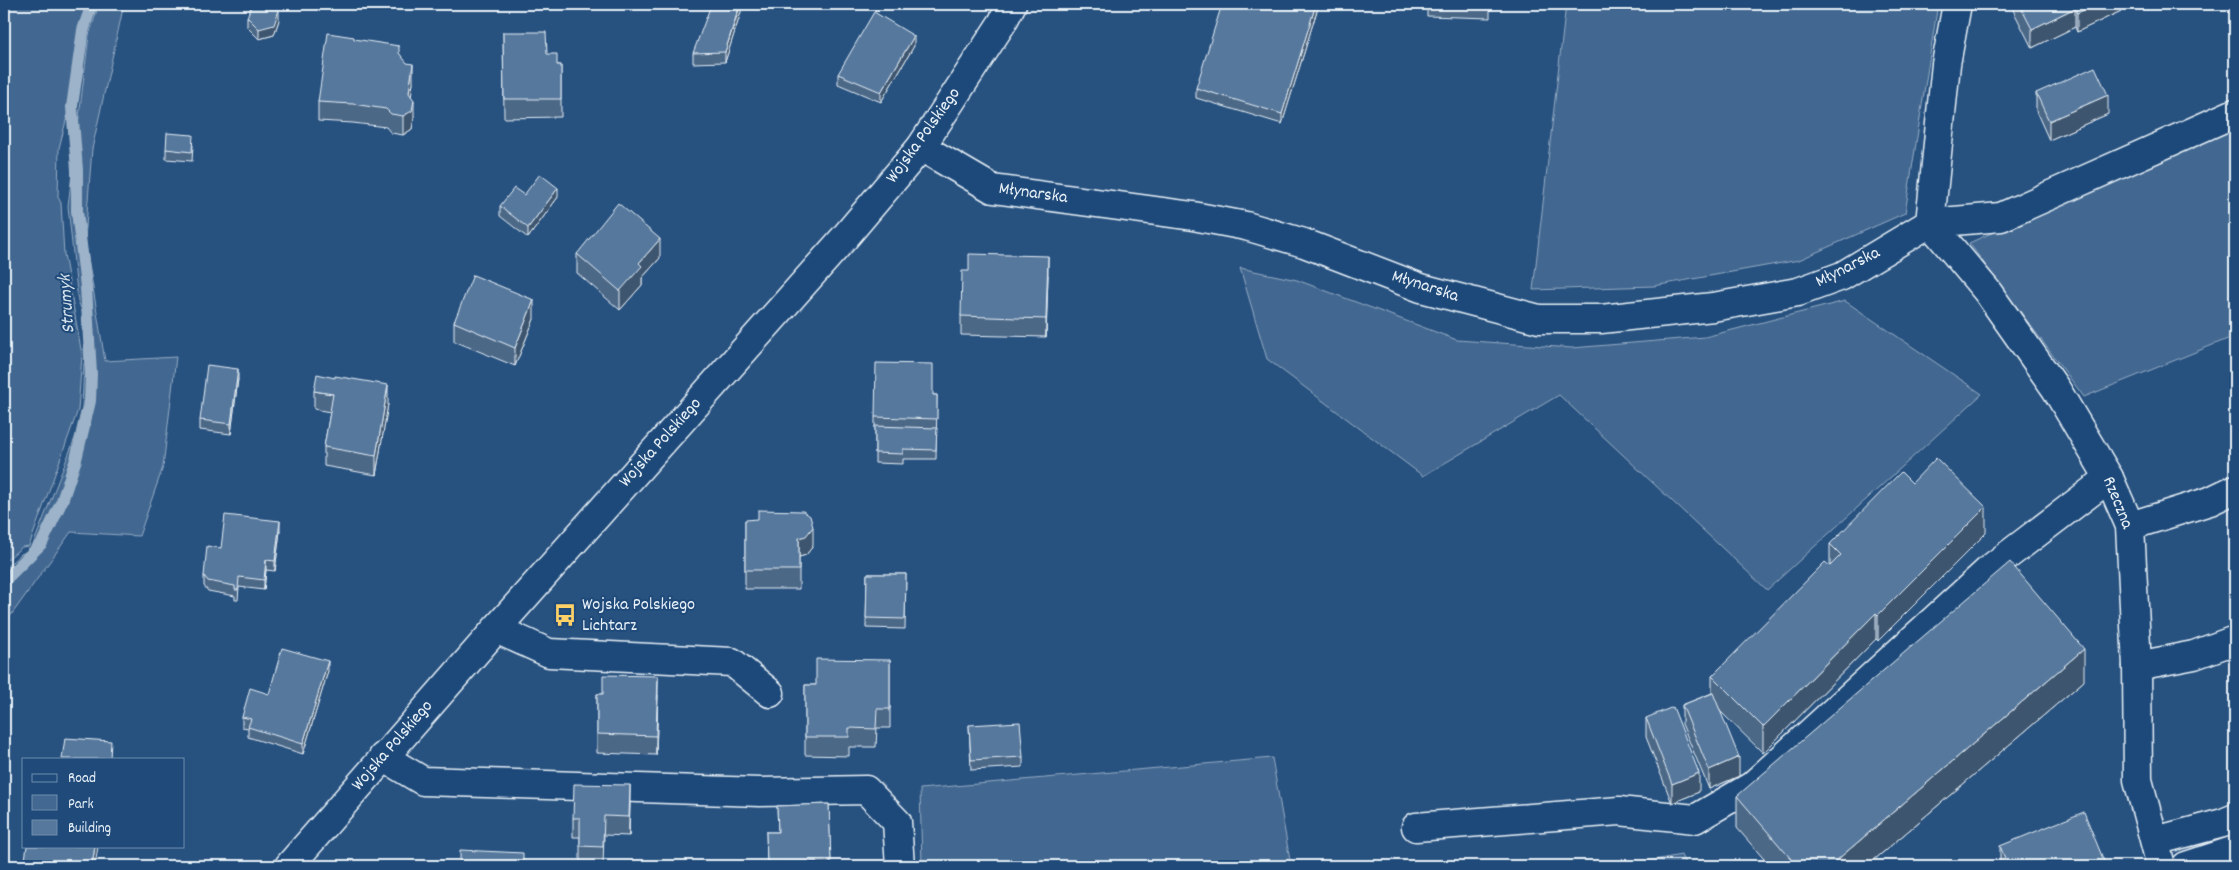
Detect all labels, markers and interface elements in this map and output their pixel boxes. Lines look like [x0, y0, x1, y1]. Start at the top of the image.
street label: Wojska Polskiego [881, 83, 967, 189]
street label: Młynarska [997, 177, 1070, 211]
street label: Młynarska [1811, 241, 1885, 295]
street label: Młynarska [1388, 264, 1462, 310]
water label: Strumyk [52, 271, 84, 334]
street label: Wojska Polskiego [614, 393, 708, 493]
street label: Rzeczna [2095, 473, 2139, 533]
place label: Wojska Polskiego Lichtarz [582, 593, 695, 639]
bus stop icon: Wojska Polskiego Lichtarz [552, 602, 578, 628]
street label: Wojska Polskiego [346, 695, 440, 797]
legend [22, 758, 185, 848]
text: Road [68, 768, 96, 790]
text: Park [68, 794, 94, 816]
text: Building [68, 818, 111, 840]

